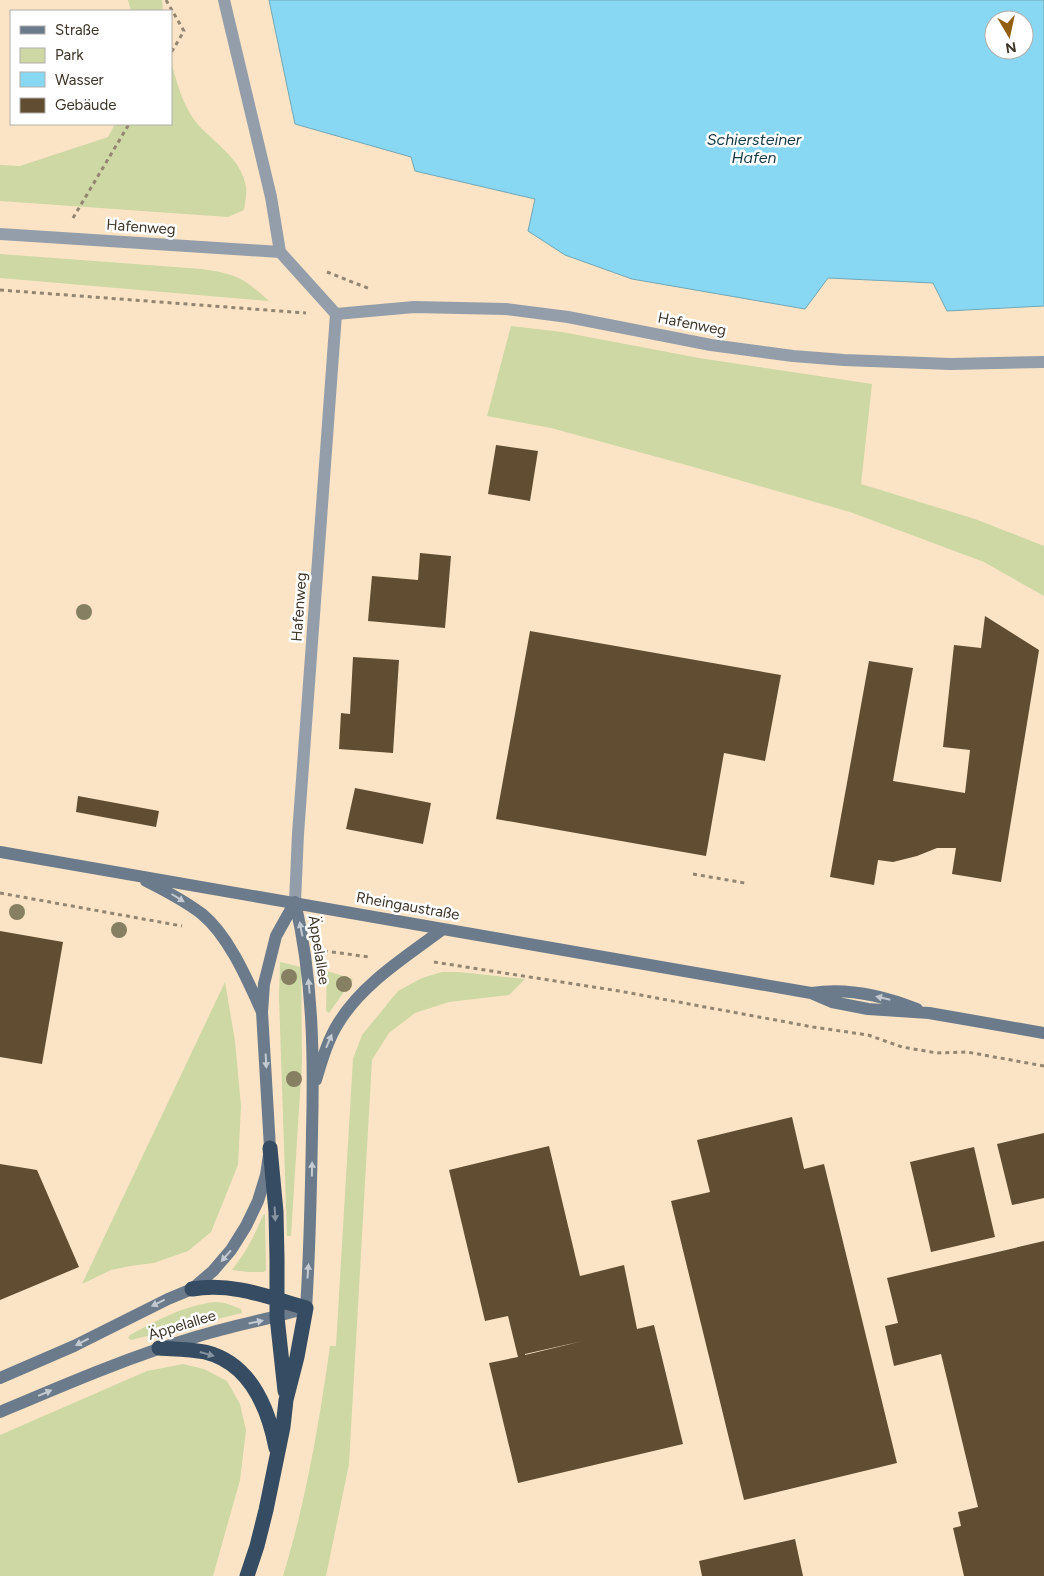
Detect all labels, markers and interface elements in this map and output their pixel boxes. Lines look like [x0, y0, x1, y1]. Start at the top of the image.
legend [10, 10, 172, 125]
north arrow [984, 10, 1034, 60]
text: Straße [55, 21, 99, 39]
text: N [1004, 38, 1018, 57]
text: Park [55, 46, 84, 64]
text: Wasser [55, 71, 104, 89]
text: Gebäude [55, 96, 116, 114]
water label: Schiersteiner Hafen [707, 130, 802, 167]
street label: Hafenweg [106, 216, 176, 238]
street label: Hafenweg [656, 309, 728, 339]
street label: Hafenweg [288, 572, 310, 642]
street label: Rheingaustraße [355, 888, 461, 924]
one-way arrow [172, 893, 185, 903]
street label: Äppelallee [305, 914, 333, 986]
one-way arrow [297, 922, 305, 937]
one-way arrow [305, 978, 313, 994]
one-way arrow [875, 994, 890, 1002]
one-way arrow [326, 1034, 334, 1049]
one-way arrow [262, 1053, 270, 1069]
one-way arrow [308, 1161, 316, 1177]
one-way arrow [272, 1206, 280, 1222]
one-way arrow [220, 1249, 231, 1262]
one-way arrow [305, 1263, 313, 1279]
one-way arrow [151, 1300, 165, 1308]
street label: Äppelallee [146, 1306, 218, 1344]
one-way arrow [249, 1317, 265, 1325]
one-way arrow [75, 1338, 89, 1346]
one-way arrow [200, 1350, 215, 1358]
one-way arrow [38, 1389, 53, 1397]

